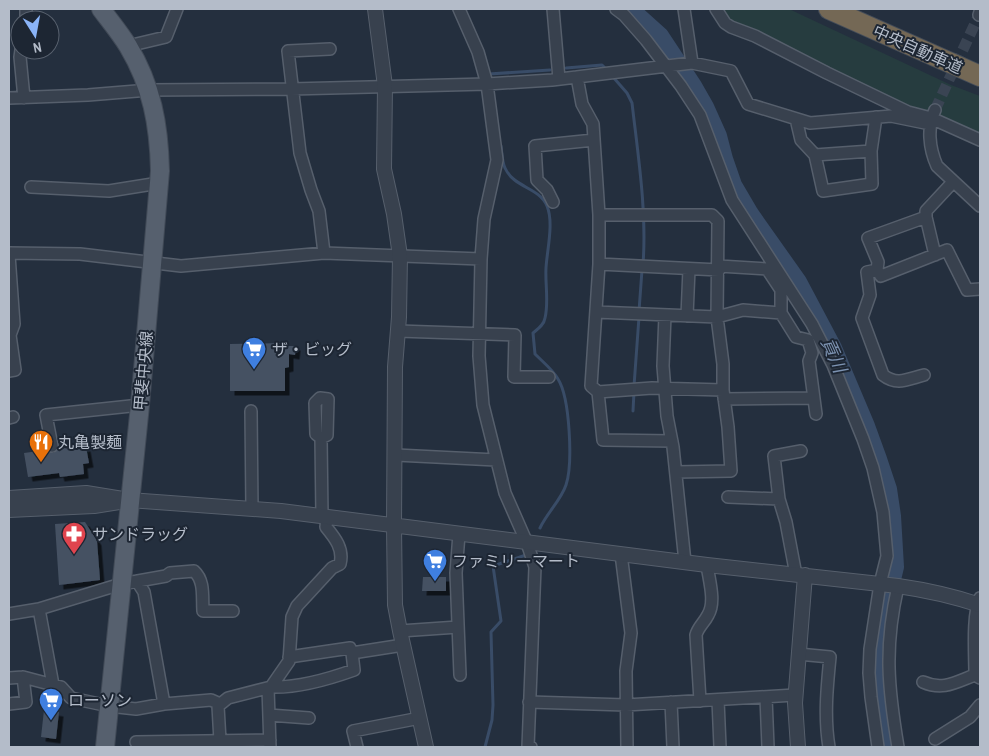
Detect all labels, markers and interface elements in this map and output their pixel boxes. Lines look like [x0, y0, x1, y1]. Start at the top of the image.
north arrow [10, 10, 60, 60]
street label: 中央自動車道 [870, 19, 966, 79]
text: N [32, 38, 43, 57]
street label: 甲斐中央線 [129, 330, 157, 412]
water label: 貢川 [815, 333, 854, 378]
supermarket icon: ザ・ビッグ [241, 336, 267, 370]
place label: ザ・ビッグ [272, 338, 352, 360]
restaurant icon: 丸亀製麺 [28, 429, 54, 463]
place label: 丸亀製麺 [58, 431, 122, 453]
pharmacy icon: サンドラッグ [61, 521, 87, 555]
place label: サンドラッグ [92, 523, 188, 545]
supermarket icon: ファミリーマート [422, 548, 448, 582]
place label: ファミリーマート [452, 550, 580, 572]
supermarket icon: ローソン [38, 687, 64, 721]
place label: ローソン [68, 689, 132, 711]

